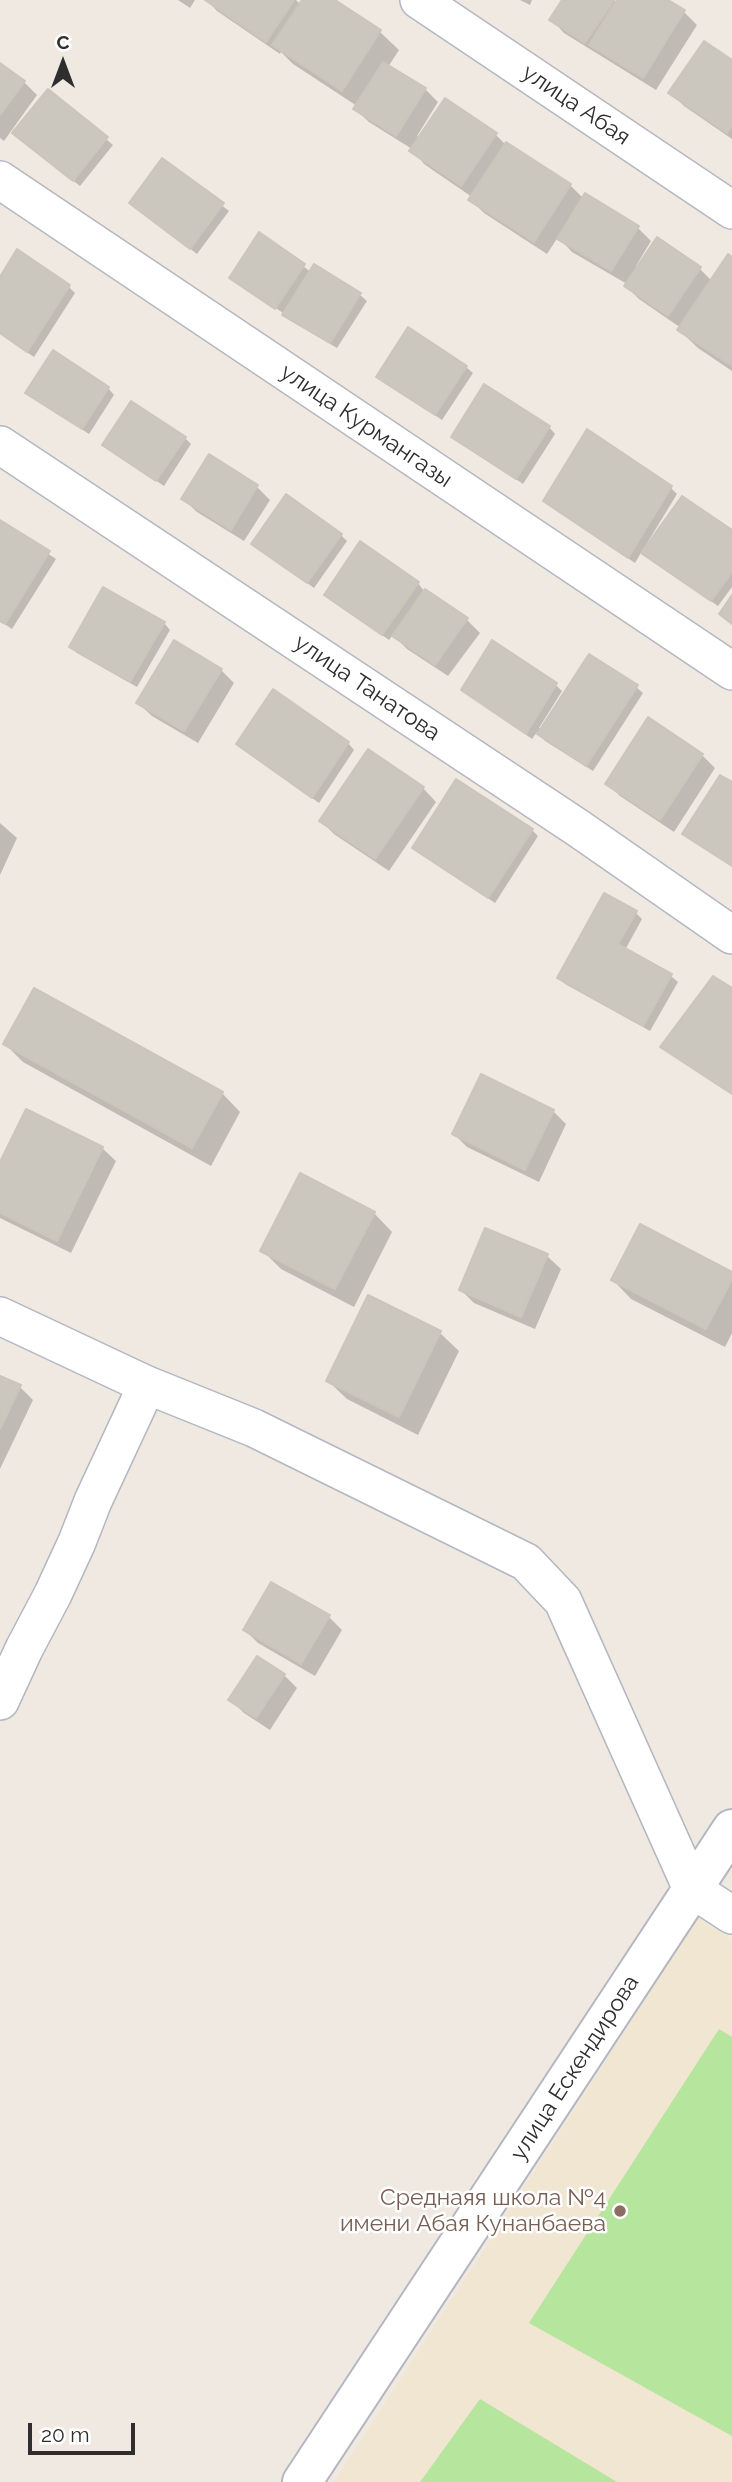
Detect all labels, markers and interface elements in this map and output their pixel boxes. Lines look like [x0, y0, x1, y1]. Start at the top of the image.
north arrow [28, 28, 98, 98]
text: С [56, 31, 70, 53]
street label: улица Абая [517, 59, 635, 151]
street label: улица Курмангазы [275, 358, 457, 494]
street label: улица Танатова [289, 629, 445, 747]
street label: улица Ескендирова [505, 1970, 645, 2166]
place label: Среднаяя школа №4 имени Абая Кунанбаева [340, 2184, 606, 2238]
marker: Среднаяя школа №4 имени Абая Кунанбаева [612, 2203, 628, 2219]
scale bar [32, 2408, 138, 2452]
text: 20 m [41, 2422, 89, 2447]

